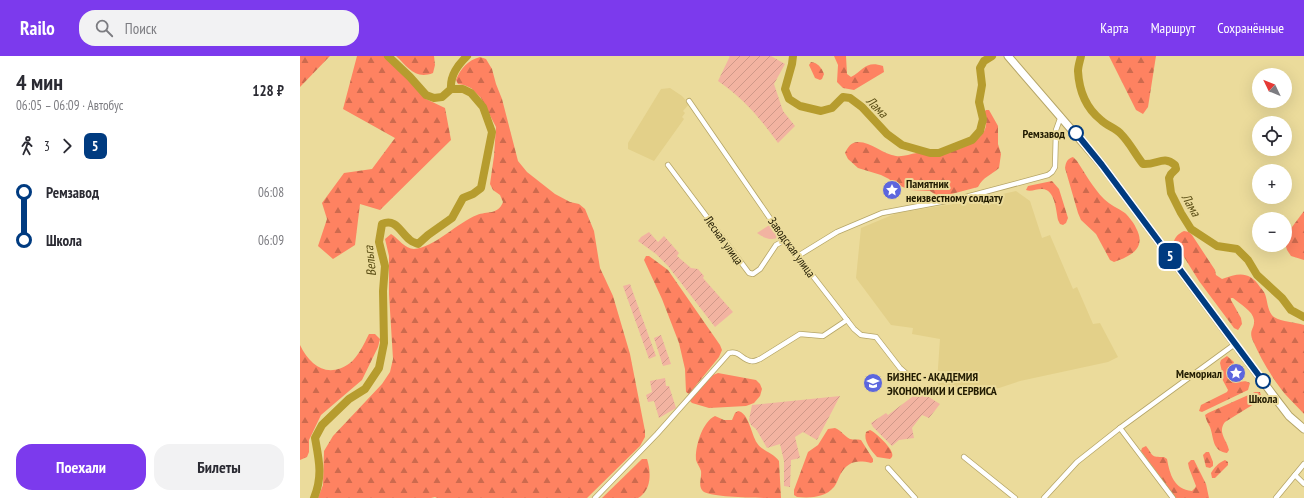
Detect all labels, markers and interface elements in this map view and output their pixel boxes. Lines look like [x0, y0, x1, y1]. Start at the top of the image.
search box [79, 10, 359, 46]
text: Railo [20, 16, 55, 40]
icon: search [93, 17, 115, 39]
text: Поиск [125, 19, 157, 38]
text: Карта [1100, 19, 1129, 37]
text: Маршрут [1151, 19, 1195, 37]
text: Сохранённые [1217, 19, 1284, 37]
text: 4 мин [16, 68, 63, 96]
north arrow [1252, 68, 1292, 108]
map controls [1252, 68, 1292, 252]
text: 128 ₽ [252, 81, 284, 100]
water label: Лама [862, 92, 892, 122]
text: 06:05 – 06:09 · Автобус [16, 97, 123, 114]
button: locate [1252, 116, 1292, 156]
marker: Ремзавод [1068, 125, 1084, 141]
place label: Ремзавод [1023, 126, 1065, 141]
icon: walk [16, 135, 38, 157]
icon: forward [56, 135, 78, 157]
text: 5 [92, 137, 99, 155]
text: 3 [44, 138, 50, 155]
button: + [1252, 164, 1292, 204]
place label: Памятник неизвестному солдату [906, 176, 1003, 205]
place icon: Памятник неизвестному солдату [881, 179, 903, 201]
text: Ремзавод [46, 183, 99, 202]
text: 06:08 [258, 184, 284, 201]
water label: Лама [1177, 190, 1205, 220]
street label: Лесная улица [701, 212, 747, 268]
button: − [1252, 212, 1292, 252]
street label: Заводская улица [765, 214, 819, 280]
text: Школа [46, 231, 82, 250]
text: 06:09 [258, 232, 284, 249]
line badge: 5 [1157, 243, 1183, 269]
water label: Вельга [360, 244, 380, 277]
text: 5 [1167, 247, 1173, 265]
place icon: Мемориал [1225, 362, 1247, 384]
place label: Мемориал [1176, 366, 1222, 381]
place label: БИЗНЕС - АКАДЕМИЯ ЭКОНОМИКИ И СЕРВИСА [887, 369, 998, 398]
school or university icon: БИЗНЕС - АКАДЕМИЯ ЭКОНОМИКИ И СЕРВИСА [862, 372, 884, 394]
marker: Школа [1255, 373, 1271, 389]
place label: Школа [1249, 391, 1277, 406]
button: Поехали [16, 444, 146, 490]
button: Билеты [154, 444, 284, 490]

